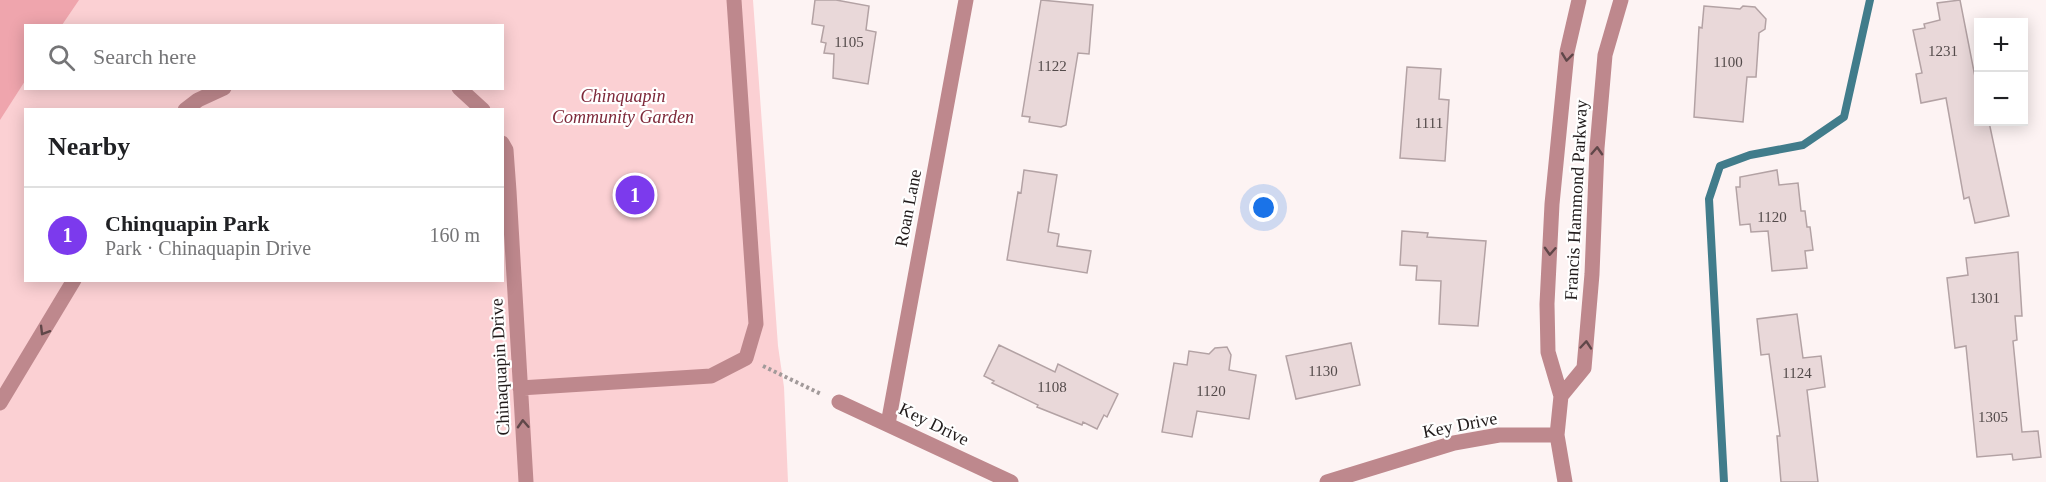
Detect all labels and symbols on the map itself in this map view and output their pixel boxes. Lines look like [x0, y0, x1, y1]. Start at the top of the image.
house number: 1105 [834, 34, 864, 50]
house number: 1231 [1928, 43, 1958, 59]
one-way arrow [1561, 53, 1573, 62]
house number: 1100 [1713, 54, 1743, 70]
house number: 1122 [1037, 58, 1067, 74]
park label: Chinquapin Community Garden [552, 86, 694, 127]
street label: Francis Hammond Parkway [1561, 99, 1591, 301]
house number: 1111 [1415, 115, 1443, 131]
one-way arrow [1590, 146, 1603, 155]
street label: Roan Lane [891, 168, 925, 248]
pin: 1 [616, 172, 654, 218]
your location [1249, 193, 1278, 222]
house number: 1120 [1757, 209, 1787, 225]
one-way arrow [1544, 247, 1557, 256]
house number: 1301 [1970, 290, 2000, 306]
street label: Chinaquapin Drive [486, 298, 514, 436]
one-way arrow [39, 325, 51, 335]
one-way arrow [1579, 341, 1592, 350]
house number: 1130 [1308, 363, 1338, 379]
house number: 1124 [1782, 365, 1812, 381]
house number: 1108 [1037, 379, 1067, 395]
house number: 1120 [1196, 383, 1226, 399]
street label: Key Drive [896, 398, 972, 450]
street label: Key Drive [1421, 408, 1499, 442]
house number: 1305 [1978, 409, 2008, 425]
one-way arrow [516, 419, 529, 428]

